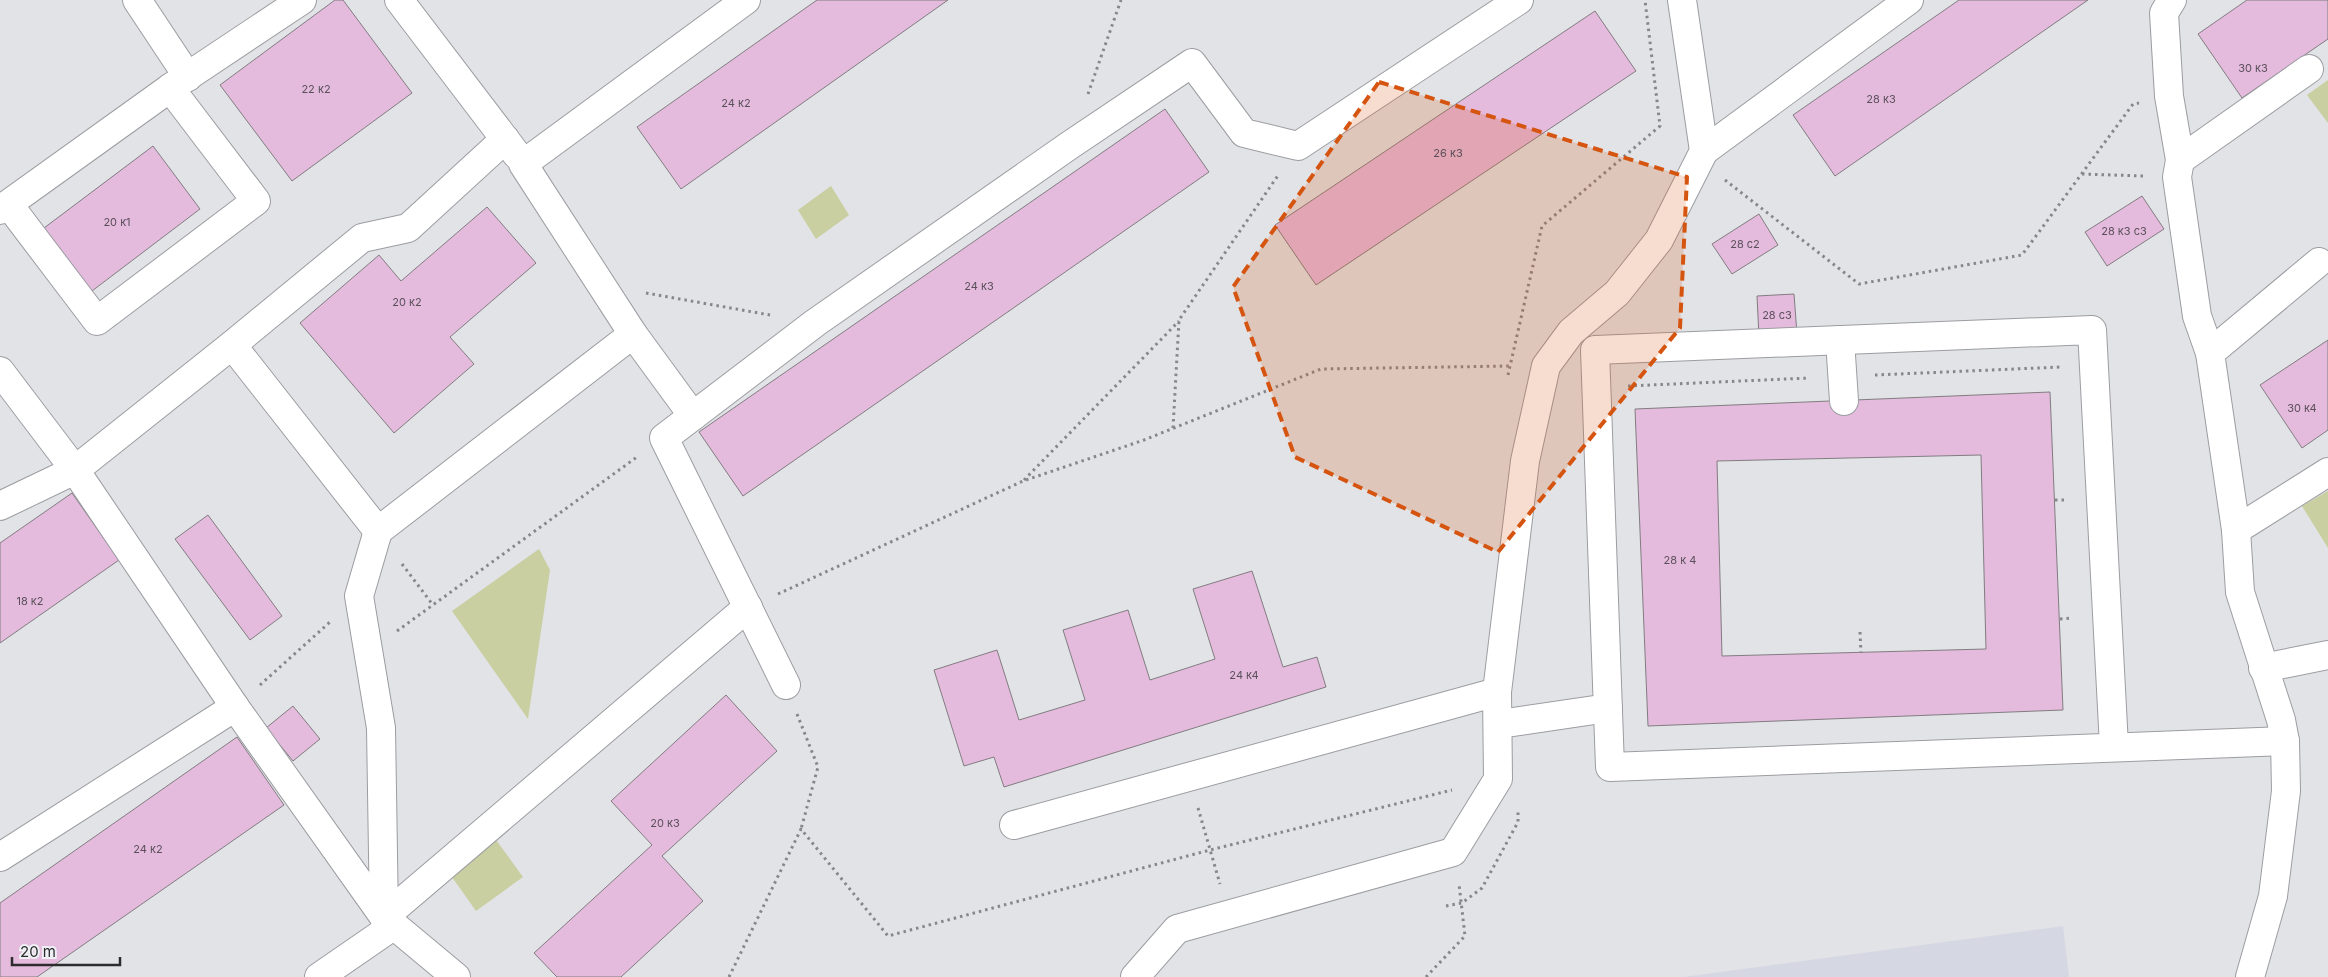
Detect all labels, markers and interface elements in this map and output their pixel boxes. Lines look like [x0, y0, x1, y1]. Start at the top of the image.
house number: 30 к3 [2238, 61, 2268, 75]
house number: 22 к2 [301, 82, 331, 96]
house number: 28 к3 [1866, 92, 1896, 106]
house number: 24 к2 [721, 96, 751, 110]
house number: 26 к3 [1433, 146, 1463, 160]
house number: 20 к1 [103, 215, 131, 229]
house number: 28 к3 с3 [2101, 224, 2147, 238]
house number: 28 с2 [1730, 237, 1760, 251]
house number: 24 к3 [964, 279, 994, 293]
house number: 20 к2 [392, 295, 422, 309]
house number: 28 с3 [1762, 308, 1792, 322]
house number: 30 к4 [2287, 401, 2317, 415]
house number: 28 к 4 [1664, 553, 1696, 567]
house number: 18 к2 [16, 594, 44, 608]
house number: 24 к4 [1229, 668, 1259, 682]
house number: 20 к3 [650, 816, 680, 830]
house number: 24 к2 [133, 842, 163, 856]
scale bar [12, 934, 120, 966]
text: 20 m [20, 942, 56, 961]

